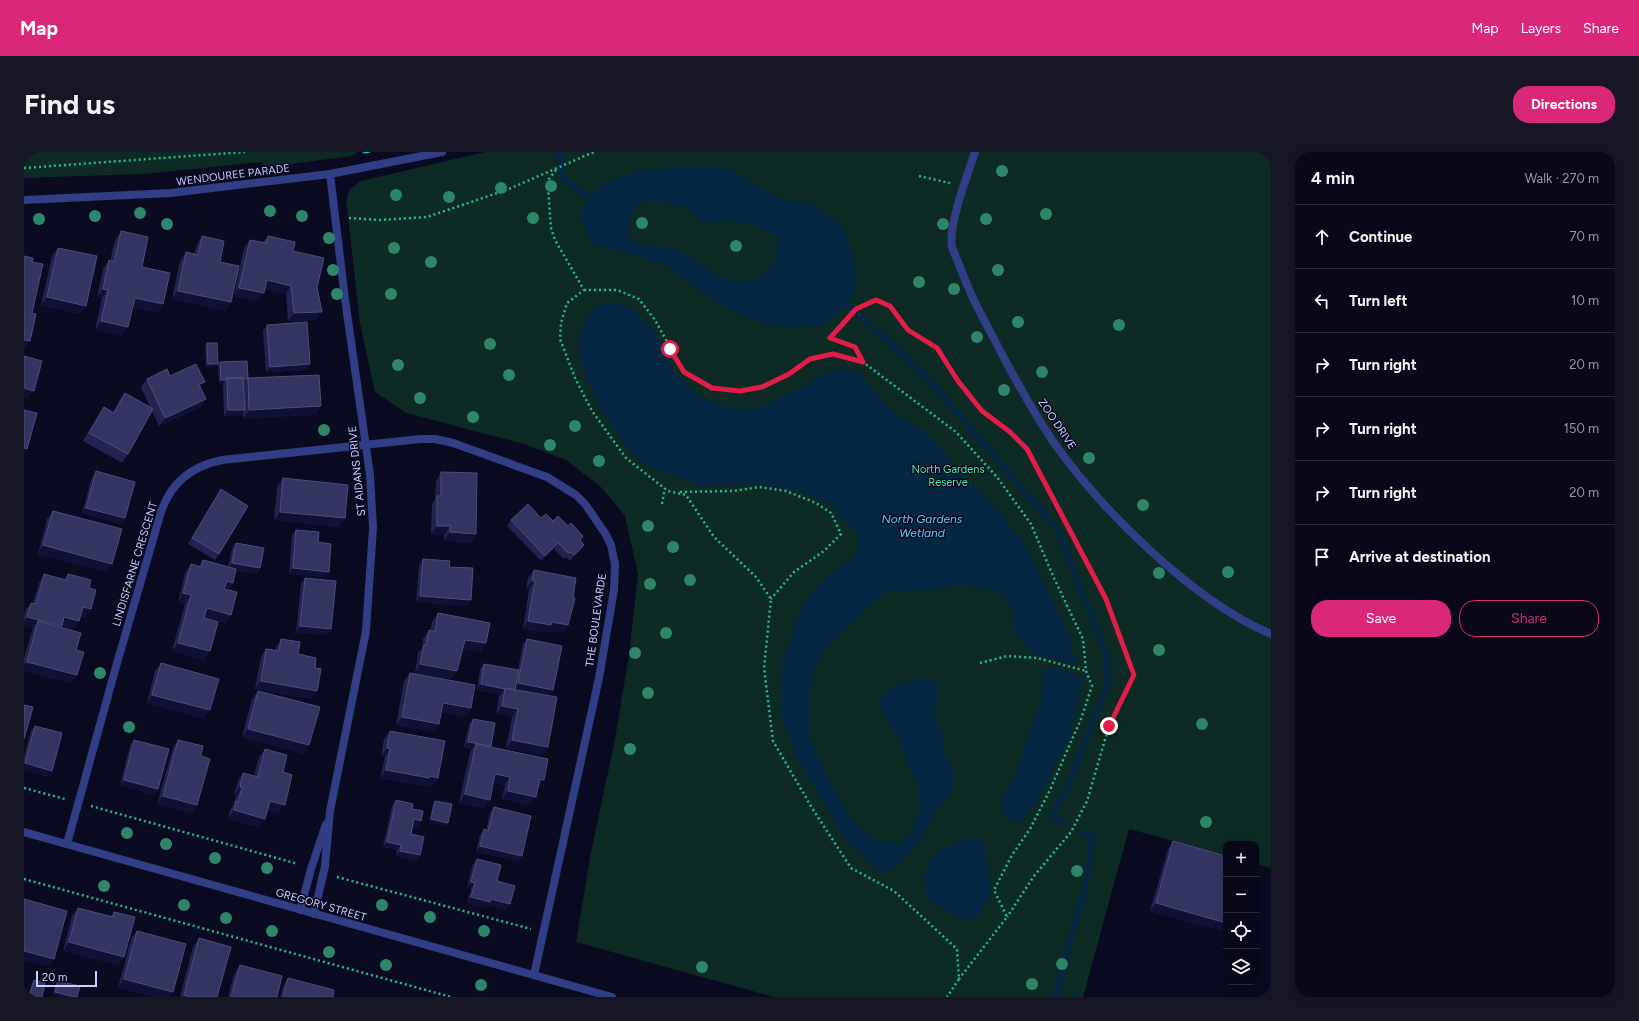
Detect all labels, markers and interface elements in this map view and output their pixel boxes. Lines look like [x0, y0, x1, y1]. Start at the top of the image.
text: Map [20, 17, 58, 40]
text: Map [1471, 20, 1499, 37]
text: Layers [1521, 20, 1561, 37]
text: Share [1583, 20, 1619, 37]
button: Directions [1513, 86, 1615, 123]
text: Find us [24, 87, 115, 121]
street label: WENDOUREE PARADE [175, 162, 291, 188]
text: 4 min [1311, 168, 1355, 188]
text: Walk · 270 m [1525, 171, 1599, 186]
icon: ahead [1311, 226, 1333, 248]
text: Continue [1349, 228, 1412, 246]
text: 70 m [1569, 229, 1599, 244]
icon: left [1311, 290, 1333, 312]
text: Turn left [1349, 292, 1407, 310]
text: 10 m [1571, 293, 1599, 308]
route start [661, 340, 679, 358]
icon: right [1311, 354, 1333, 376]
text: Turn right [1349, 356, 1417, 374]
text: 20 m [1569, 357, 1599, 372]
street label: ZOO DRIVE [1035, 396, 1079, 452]
icon: right [1311, 418, 1333, 440]
text: Turn right [1349, 420, 1417, 438]
text: 150 m [1564, 421, 1599, 436]
street label: ST AIDANS DRIVE [346, 425, 368, 517]
park label: North Gardens Reserve [911, 463, 985, 489]
icon: right [1311, 482, 1333, 504]
text: Turn right [1349, 484, 1417, 502]
text: 20 m [1569, 485, 1599, 500]
street label: LINDISFARNE CRESCENT [110, 500, 160, 628]
water label: North Gardens Wetland [882, 512, 963, 540]
icon: arrive [1311, 546, 1333, 568]
text: Arrive at destination [1349, 548, 1490, 566]
street label: THE BOULEVARDE [583, 572, 609, 668]
button: Save [1311, 600, 1451, 637]
button: Share [1459, 600, 1599, 637]
route end [1100, 717, 1118, 735]
map controls [1223, 841, 1259, 985]
button: + [1223, 841, 1259, 877]
button: − [1223, 877, 1259, 913]
street label: GREGORY STREET [274, 886, 368, 924]
button: locate [1223, 913, 1259, 949]
button: layers [1223, 949, 1259, 985]
scale bar [36, 969, 97, 988]
text: 20 m [42, 971, 67, 984]

